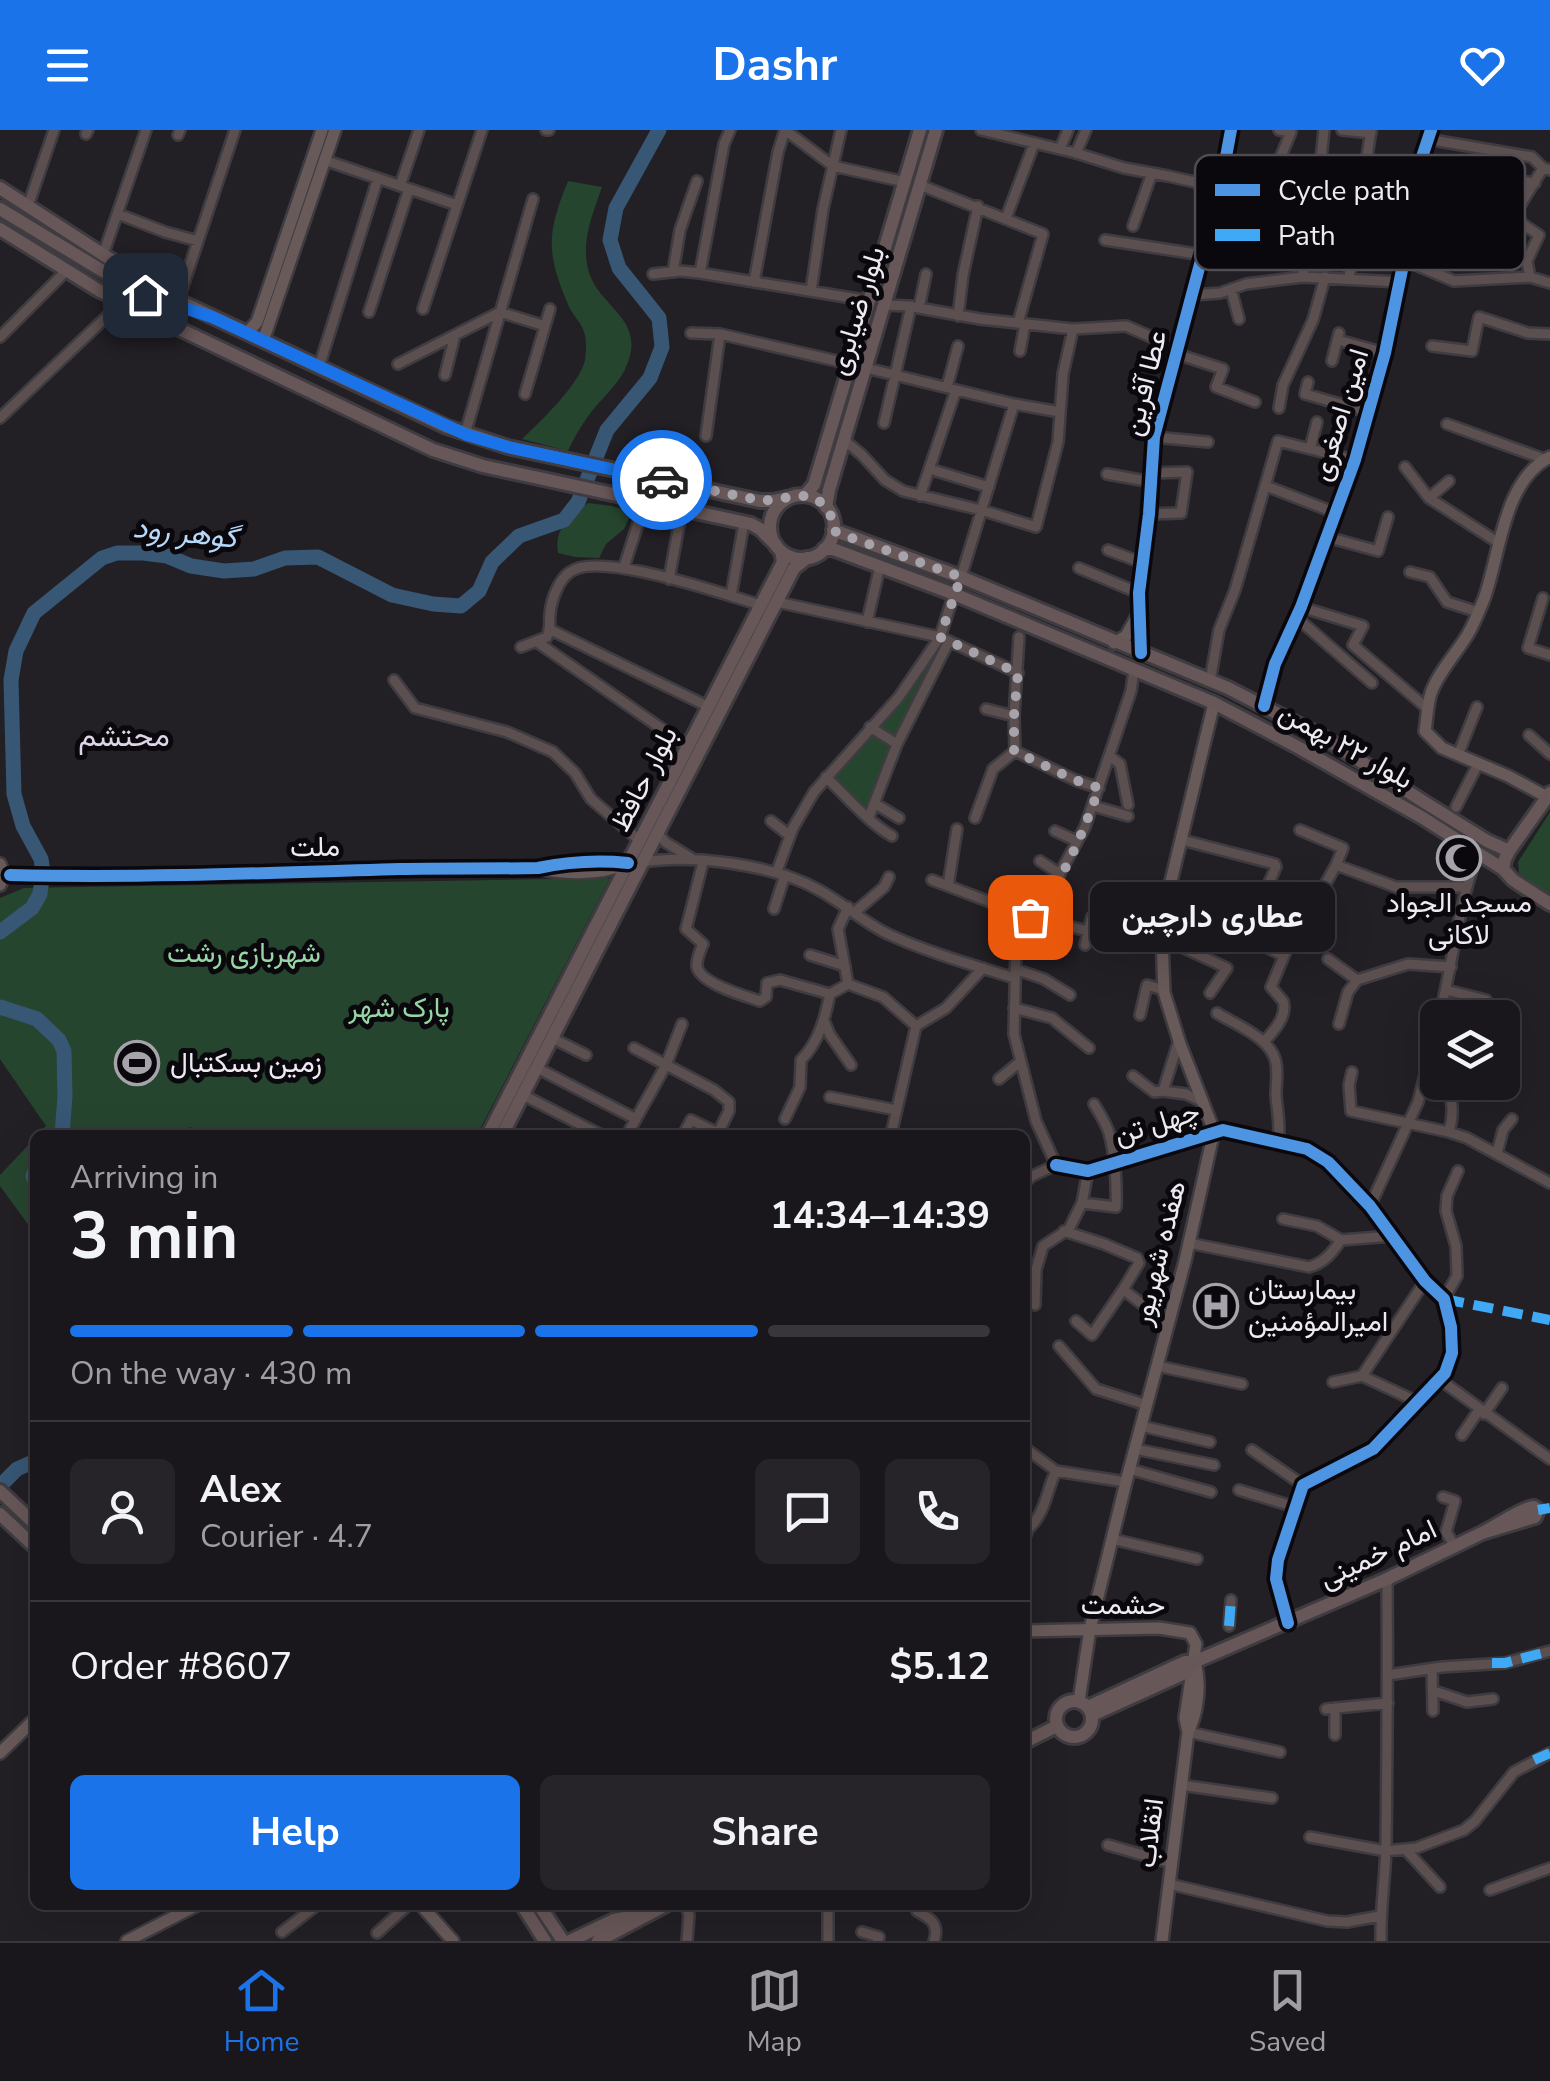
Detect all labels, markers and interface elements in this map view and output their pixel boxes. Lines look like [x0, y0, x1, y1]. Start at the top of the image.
text: Dashr [713, 35, 837, 96]
icon: menu [40, 38, 95, 93]
icon: heart [1455, 38, 1510, 93]
legend [1195, 155, 1525, 270]
text: Cycle path [1278, 172, 1410, 210]
text: Path [1278, 217, 1336, 255]
street label: بلوار ضیابری [819, 242, 895, 380]
pin [103, 253, 188, 338]
icon: home [118, 268, 173, 323]
street label: عطا آفرین [1114, 326, 1176, 440]
street label: امین اصغری [1302, 344, 1378, 486]
courier [612, 430, 712, 530]
icon: car [635, 453, 690, 508]
water label: گوهر رود [131, 507, 245, 559]
street label: بلوار ۲۲ بهمن [1272, 694, 1420, 798]
district label: محتشم [78, 716, 170, 757]
street label: بلوار حافظ [601, 720, 687, 838]
street label: ملت [290, 828, 340, 866]
mosque icon: مسجد الجواد لاکانی [1436, 835, 1482, 881]
pin [988, 875, 1073, 960]
callout: عطاری دارچین [1090, 882, 1335, 952]
place label: مسجد الجواد لاکانی [1386, 884, 1532, 954]
icon: bag [1003, 890, 1058, 945]
text: عطاری دارچین [1122, 895, 1303, 938]
park label: شهربازی رشت [167, 934, 321, 972]
park label: پارک شهر [347, 989, 450, 1027]
map controls [1420, 1000, 1520, 1100]
button: layers [1420, 1000, 1520, 1100]
sports icon: زمین بسکتبال [114, 1040, 160, 1086]
place label: زمین بسکتبال [170, 1044, 322, 1082]
street label: چهل تن [1110, 1092, 1204, 1154]
text: Arriving in [70, 1156, 218, 1199]
street label: هفده شهریور [1122, 1177, 1195, 1330]
text: 14:34–14:39 [770, 1190, 990, 1241]
text: 3 min [70, 1192, 238, 1281]
place label: بیمارستان امیرالمؤمنین [1248, 1271, 1388, 1341]
hospital icon: بیمارستان امیرالمؤمنین [1193, 1283, 1239, 1329]
text: On the way · 430 m [70, 1352, 352, 1395]
button: person [70, 1459, 175, 1564]
button: chat [755, 1459, 860, 1564]
button: phone [885, 1459, 990, 1564]
text: Alex [200, 1464, 281, 1515]
street label: امام خمینی [1313, 1510, 1443, 1598]
text: Courier · 4.7 [200, 1515, 373, 1558]
street label: حشمت [1081, 1586, 1165, 1624]
text: Order #8607 [70, 1641, 292, 1692]
text: $5.12 [889, 1641, 990, 1692]
button: Help [70, 1775, 520, 1890]
button: Share [540, 1775, 990, 1890]
street label: انقلاب [1127, 1796, 1173, 1870]
tab: Home [224, 1963, 299, 2061]
tab: Map [747, 1963, 802, 2061]
tab: Saved [1249, 1963, 1326, 2061]

